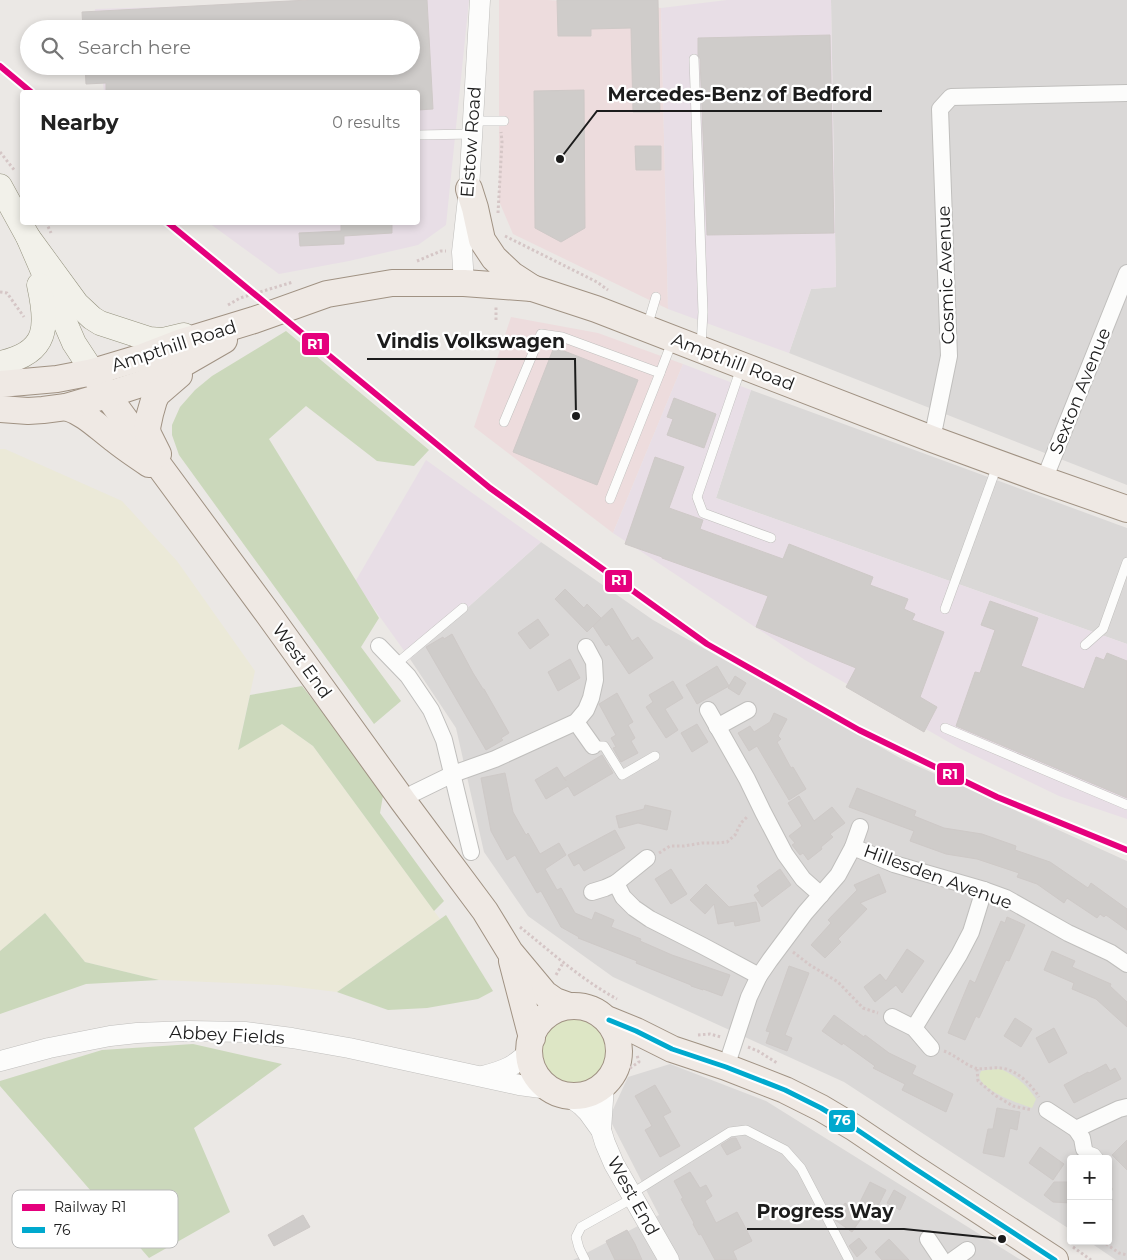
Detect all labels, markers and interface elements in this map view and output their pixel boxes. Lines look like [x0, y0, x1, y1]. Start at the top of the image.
search box [20, 20, 420, 75]
icon: search [38, 34, 66, 62]
text: Search here [78, 36, 191, 59]
callout: Mercedes-Benz of Bedford [597, 77, 882, 111]
text: Mercedes-Benz of Bedford [608, 83, 872, 106]
street label: Elstow Road [456, 86, 486, 198]
text: Nearby [40, 110, 119, 135]
text: 0 results [332, 113, 400, 132]
street label: Cosmic Avenue [933, 205, 959, 345]
street label: Ampthill Road [109, 315, 239, 377]
street label: Sexton Avenue [1045, 324, 1115, 457]
callout: Vindis Volkswagen [367, 325, 575, 359]
street label: Ampthill Road [668, 328, 798, 396]
text: Vindis Volkswagen [376, 330, 565, 353]
line badge: R1 [301, 332, 330, 356]
text: R1 [307, 335, 323, 353]
line badge: R1 [604, 569, 633, 593]
text: R1 [611, 571, 627, 589]
street label: West End [268, 619, 336, 703]
line badge: R1 [936, 762, 965, 786]
text: R1 [942, 765, 958, 783]
street label: Hillesden Avenue [861, 840, 1016, 914]
street label: Abbey Fields [169, 1021, 285, 1049]
line badge: 76 [828, 1109, 856, 1133]
text: 76 [833, 1111, 851, 1129]
street label: West End [602, 1153, 664, 1239]
map controls [1067, 1155, 1112, 1245]
button: + [1067, 1155, 1112, 1200]
legend [12, 1190, 178, 1248]
callout: Progress Way [747, 1195, 904, 1229]
text: Railway R1 [54, 1198, 126, 1216]
text: Progress Way [756, 1200, 894, 1223]
button: − [1067, 1200, 1112, 1245]
text: 76 [54, 1221, 71, 1239]

